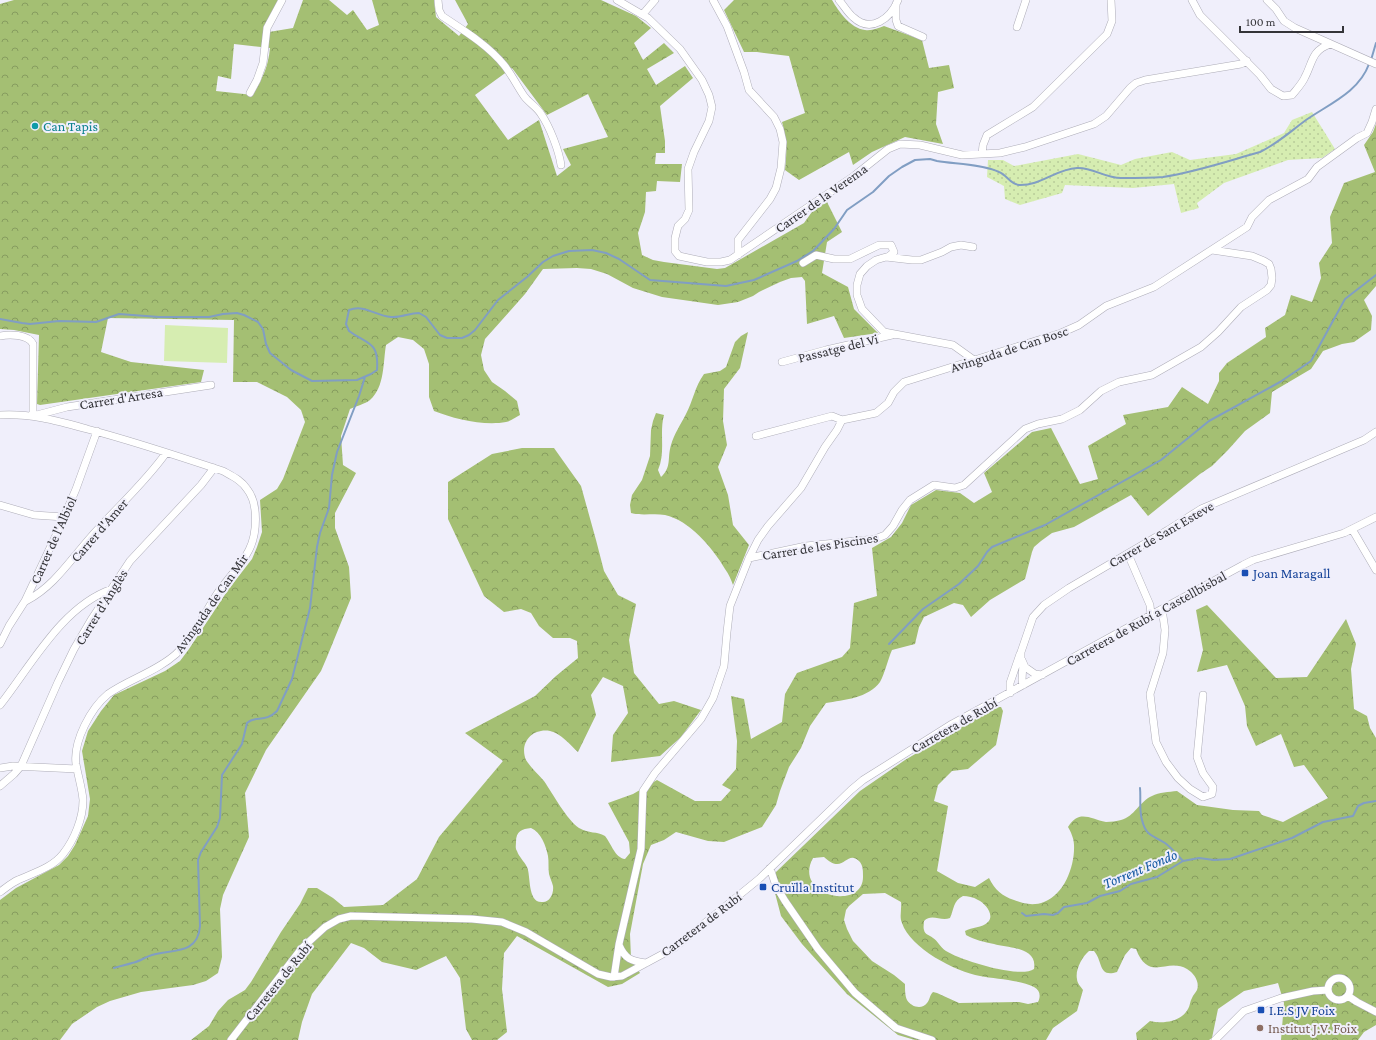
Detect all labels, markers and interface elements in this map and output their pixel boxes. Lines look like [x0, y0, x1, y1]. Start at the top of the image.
scale bar [1240, 8, 1343, 34]
text: 100 m [1246, 15, 1276, 29]
place label: Can Tapis [43, 118, 98, 134]
marker: Can Tapis [30, 121, 40, 131]
street label: Carrer de la Verema [772, 160, 871, 236]
street label: Avinguda de Can Bosc [948, 322, 1070, 376]
street label: Passatge del Vi [796, 330, 880, 366]
street label: Carrer d'Artesa [78, 383, 164, 412]
street label: Carrer de l'Albiol [27, 493, 80, 586]
street label: Carrer d'Amer [67, 495, 131, 565]
street label: Carrer de Sant Esteve [1106, 498, 1216, 570]
street label: Carrer de les Piscines [761, 529, 879, 563]
street label: Avinguda de Can Mir [171, 550, 251, 656]
place label: Joan Maragall [1251, 565, 1331, 581]
street label: Carrer d'Anglès [71, 566, 131, 648]
street label: Carretera de Rubí a Castellbisbal [1063, 567, 1229, 669]
marker: Joan Maragall [1240, 568, 1250, 578]
street label: Carretera de Rubí [908, 694, 1000, 756]
water label: Torrent Fondo [1100, 846, 1180, 892]
place label: Cruïlla Institut [771, 879, 854, 895]
marker: Cruïlla Institut [758, 882, 768, 892]
street label: Carretera de Rubí [657, 888, 745, 960]
street label: Carretera de Rubí [241, 938, 315, 1024]
place label: I.E.S JV Foix [1269, 1002, 1336, 1018]
marker: I.E.S JV Foix [1256, 1005, 1266, 1015]
place label: Institut J.V. Foix [1268, 1020, 1358, 1036]
marker: Institut J.V. Foix [1255, 1023, 1265, 1033]

